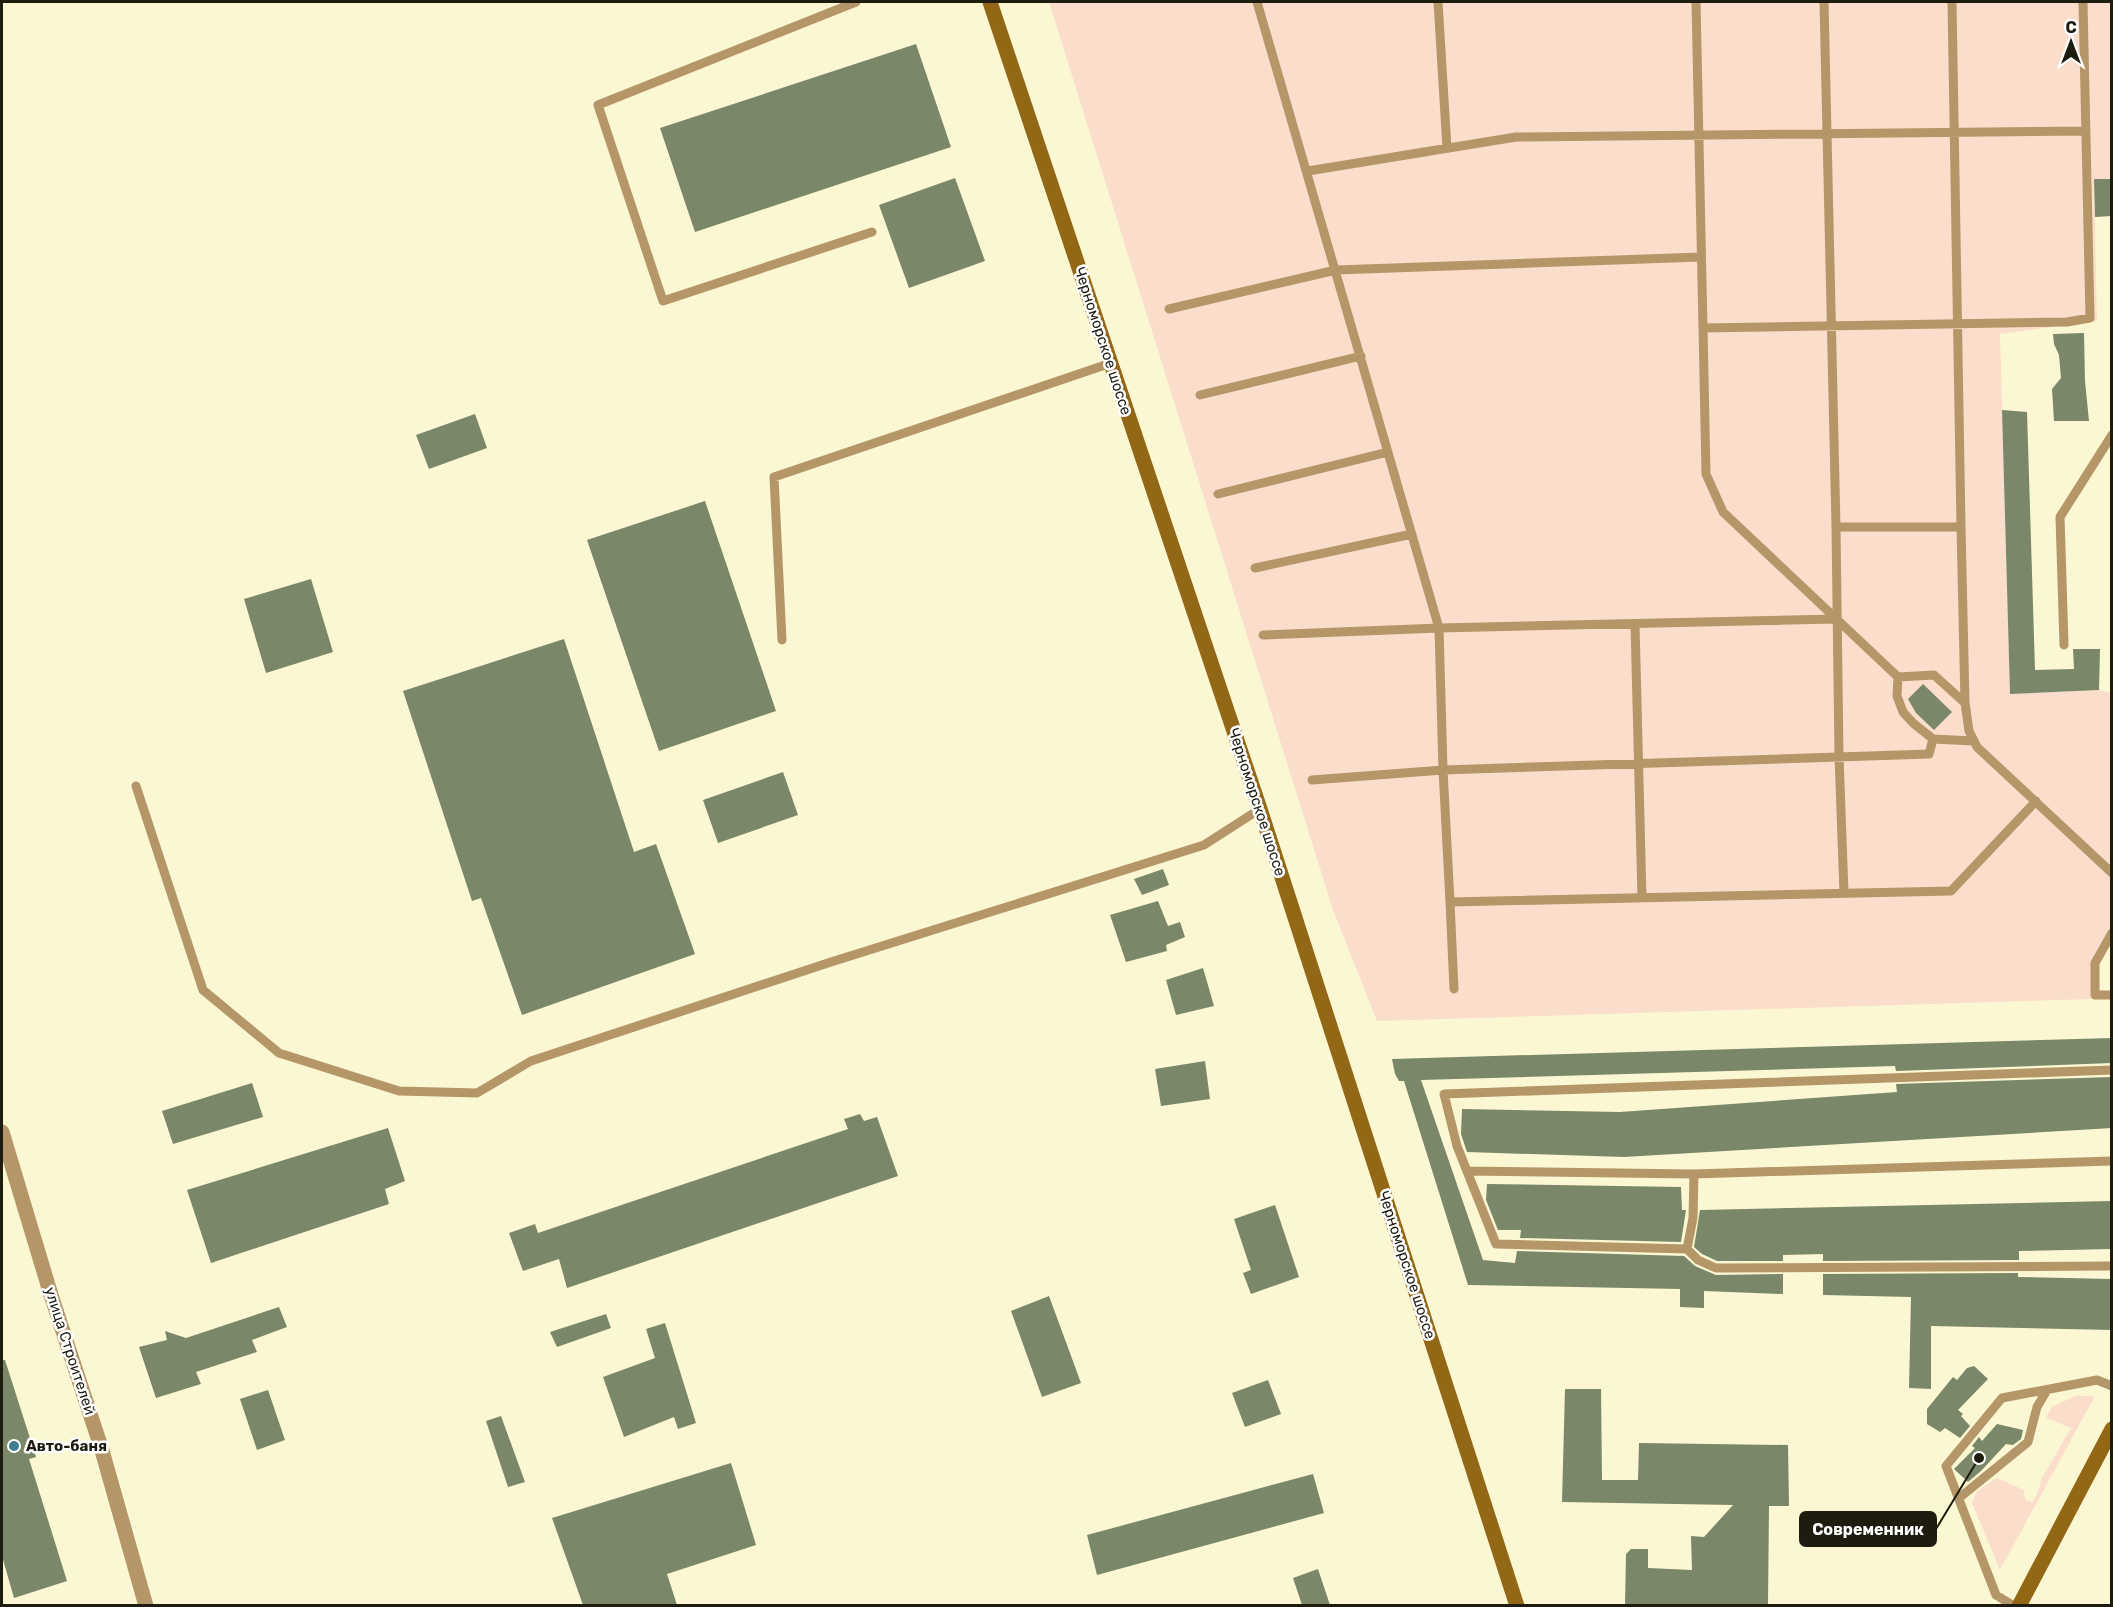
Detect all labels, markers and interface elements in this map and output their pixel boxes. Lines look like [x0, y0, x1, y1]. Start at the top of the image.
north arrow [2041, 12, 2101, 72]
text: С [2065, 18, 2077, 37]
street label: Черноморское шоссе [1071, 265, 1135, 417]
street label: Черноморское шоссе [1225, 726, 1289, 878]
street label: Черноморское шоссе [1375, 1189, 1439, 1341]
street label: улица Строителей [41, 1285, 99, 1417]
place label: Авто-баня [26, 1437, 107, 1455]
marker: Авто-баня [7, 1439, 21, 1453]
callout: Современник [1800, 1512, 1936, 1546]
text: Современник [1812, 1520, 1924, 1539]

